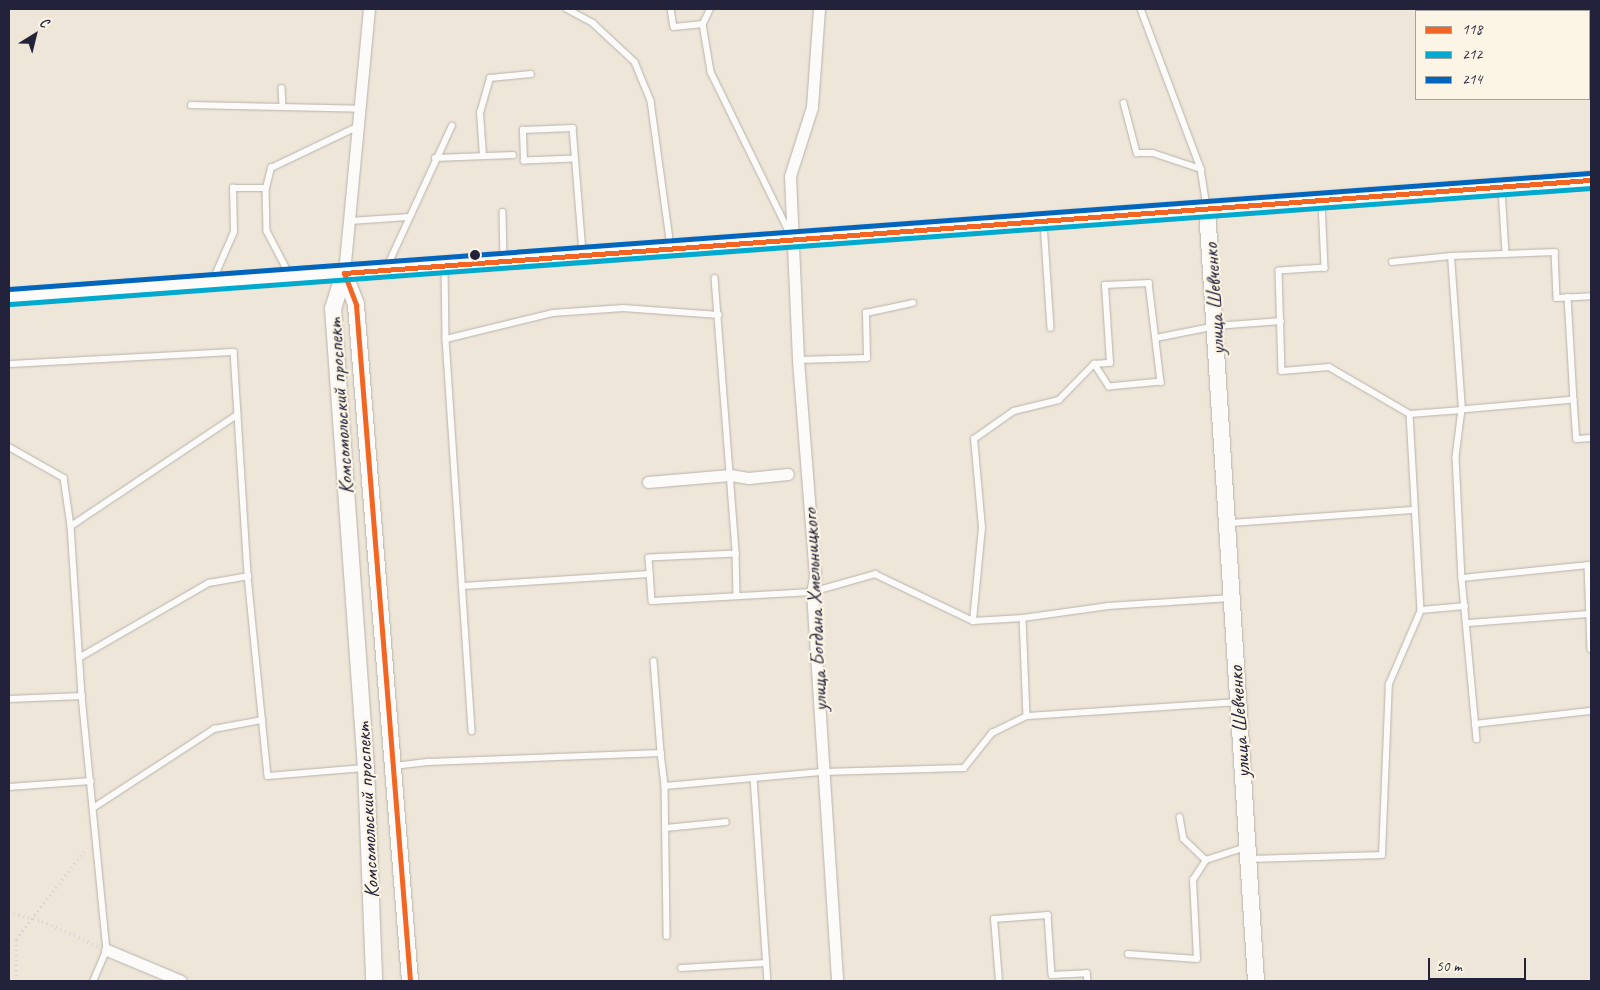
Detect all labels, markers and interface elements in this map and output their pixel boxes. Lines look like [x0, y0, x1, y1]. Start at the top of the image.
north arrow [10, 10, 60, 60]
legend [1415, 10, 1590, 100]
text: С [36, 14, 52, 31]
text: 118 [1462, 20, 1482, 39]
text: 212 [1462, 45, 1482, 64]
text: 214 [1462, 70, 1482, 89]
street label: улица Шевченко [1197, 242, 1231, 356]
unlabelled marker [470, 250, 480, 260]
street label: Комсомольский проспект [321, 317, 359, 495]
street label: улица Богдана Хмельницкого [797, 508, 833, 712]
street label: улица Шевченко [1222, 665, 1256, 779]
street label: Комсомольский проспект [350, 721, 384, 899]
scale bar [1430, 948, 1528, 980]
text: 50 m [1436, 957, 1462, 976]

